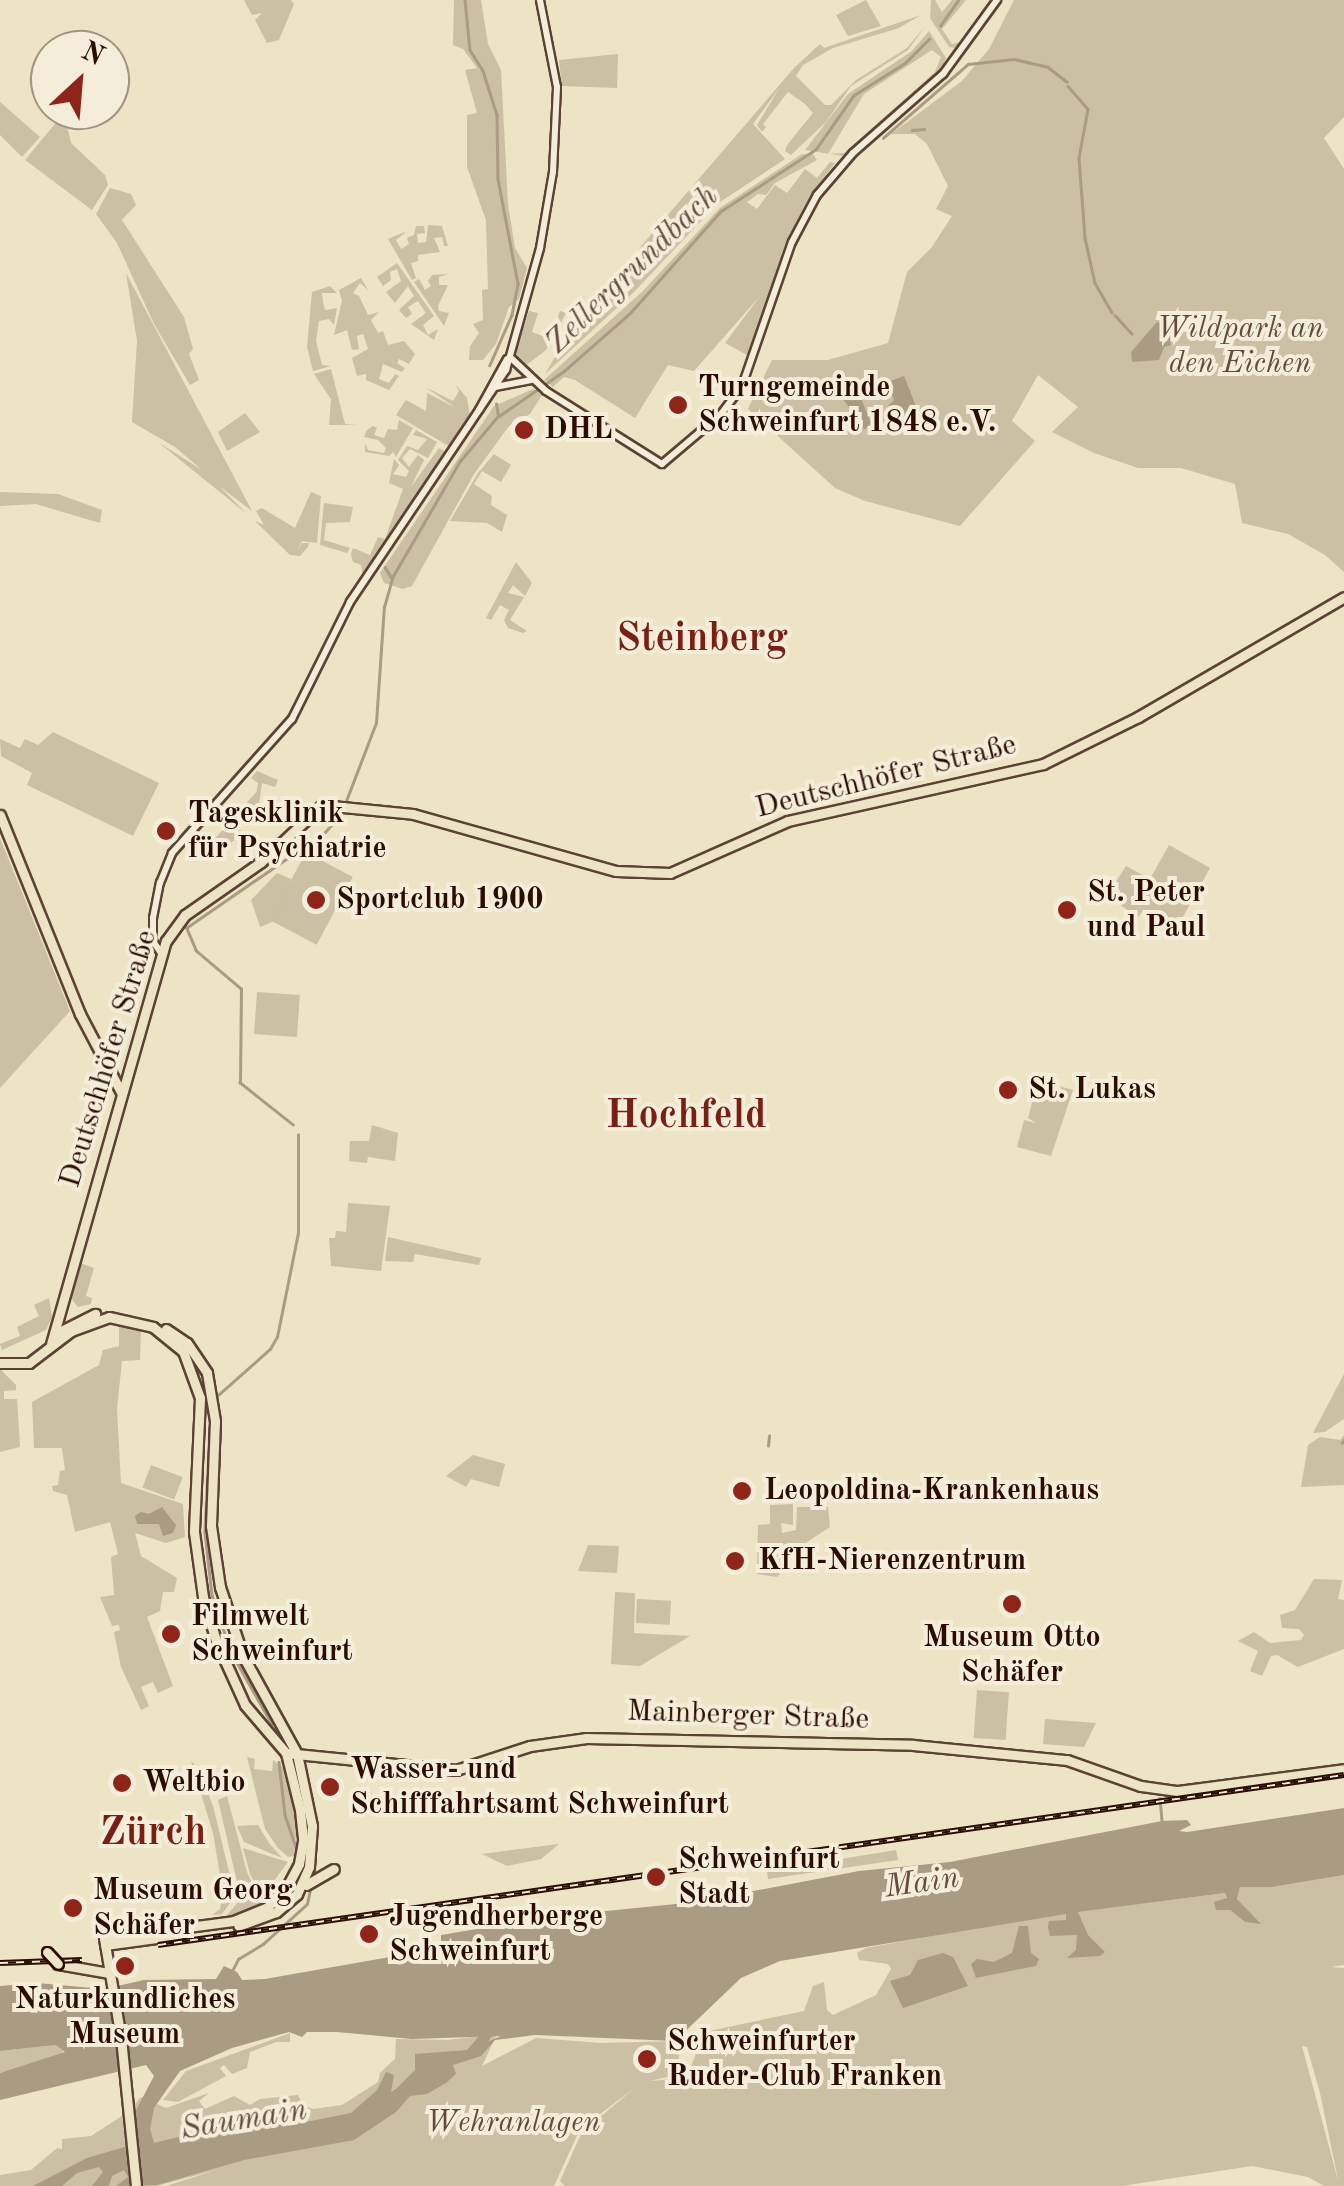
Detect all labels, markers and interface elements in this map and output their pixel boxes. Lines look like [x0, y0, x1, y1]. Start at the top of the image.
north arrow [30, 30, 130, 130]
text: N [77, 38, 108, 72]
water label: Zellergrundbach [539, 179, 727, 363]
park label: Wildpark an den Eichen [1156, 311, 1324, 382]
place label: Turngemeinde Schweinfurt 1848 e.V. [698, 370, 996, 440]
marker: Turngemeinde Schweinfurt 1848 e.V. [667, 394, 689, 416]
place label: DHL [544, 412, 612, 448]
marker: DHL [513, 419, 535, 441]
district label: Steinberg [616, 616, 788, 664]
street label: Deutschhöfer Straße [752, 727, 1020, 827]
place label: Tagesklinik für Psychiatrie [188, 796, 387, 866]
marker: Tagesklinik für Psychiatrie [153, 818, 179, 844]
place label: St. Peter und Paul [1087, 875, 1205, 946]
place label: Sportclub 1900 [336, 882, 544, 918]
marker: Sportclub 1900 [305, 889, 327, 911]
marker: St. Peter und Paul [1056, 899, 1078, 921]
street label: Deutschhöfer Straße [53, 926, 165, 1192]
place label: St. Lukas [1028, 1072, 1156, 1108]
marker: St. Lukas [997, 1079, 1019, 1101]
district label: Hochfeld [606, 1093, 766, 1141]
place label: Leopoldina-Krankenhaus [764, 1473, 1099, 1509]
marker: Leopoldina-Krankenhaus [729, 1478, 755, 1504]
place label: KfH-Nierenzentrum [758, 1543, 1026, 1579]
marker: KfH-Nierenzentrum [722, 1548, 748, 1574]
marker: Museum Otto Schäfer [1001, 1593, 1023, 1615]
place label: Filmwelt Schweinfurt [191, 1599, 353, 1670]
place label: Museum Otto Schäfer [923, 1620, 1101, 1690]
marker: Filmwelt Schweinfurt [160, 1623, 182, 1645]
street label: Mainberger Straße [626, 1694, 870, 1738]
place label: Wasser- und Schifffahrtsamt Schweinfurt [350, 1752, 729, 1822]
place label: Weltbio [142, 1765, 246, 1801]
marker: Weltbio [111, 1772, 133, 1794]
marker: Wasser- und Schifffahrtsamt Schweinfurt [319, 1776, 341, 1798]
district label: Zürch [100, 1810, 206, 1858]
place label: Schweinfurt Stadt [678, 1842, 840, 1912]
water label: Main [882, 1860, 962, 1908]
marker: Schweinfurt Stadt [643, 1864, 669, 1890]
place label: Museum Georg Schäfer [93, 1873, 293, 1944]
marker: Museum Georg Schäfer [62, 1897, 84, 1919]
place label: Jugendherberge Schweinfurt [389, 1899, 603, 1970]
marker: Jugendherberge Schweinfurt [358, 1923, 380, 1945]
marker: Naturkundliches Museum [114, 1955, 136, 1977]
place label: Naturkundliches Museum [15, 1982, 235, 2052]
place label: Schweinfurter Ruder-Club Franken [667, 2024, 942, 2094]
marker: Schweinfurter Ruder-Club Franken [636, 2048, 658, 2070]
water label: Saumain [178, 2092, 310, 2150]
park label: Wehranlagen [426, 2105, 600, 2141]

